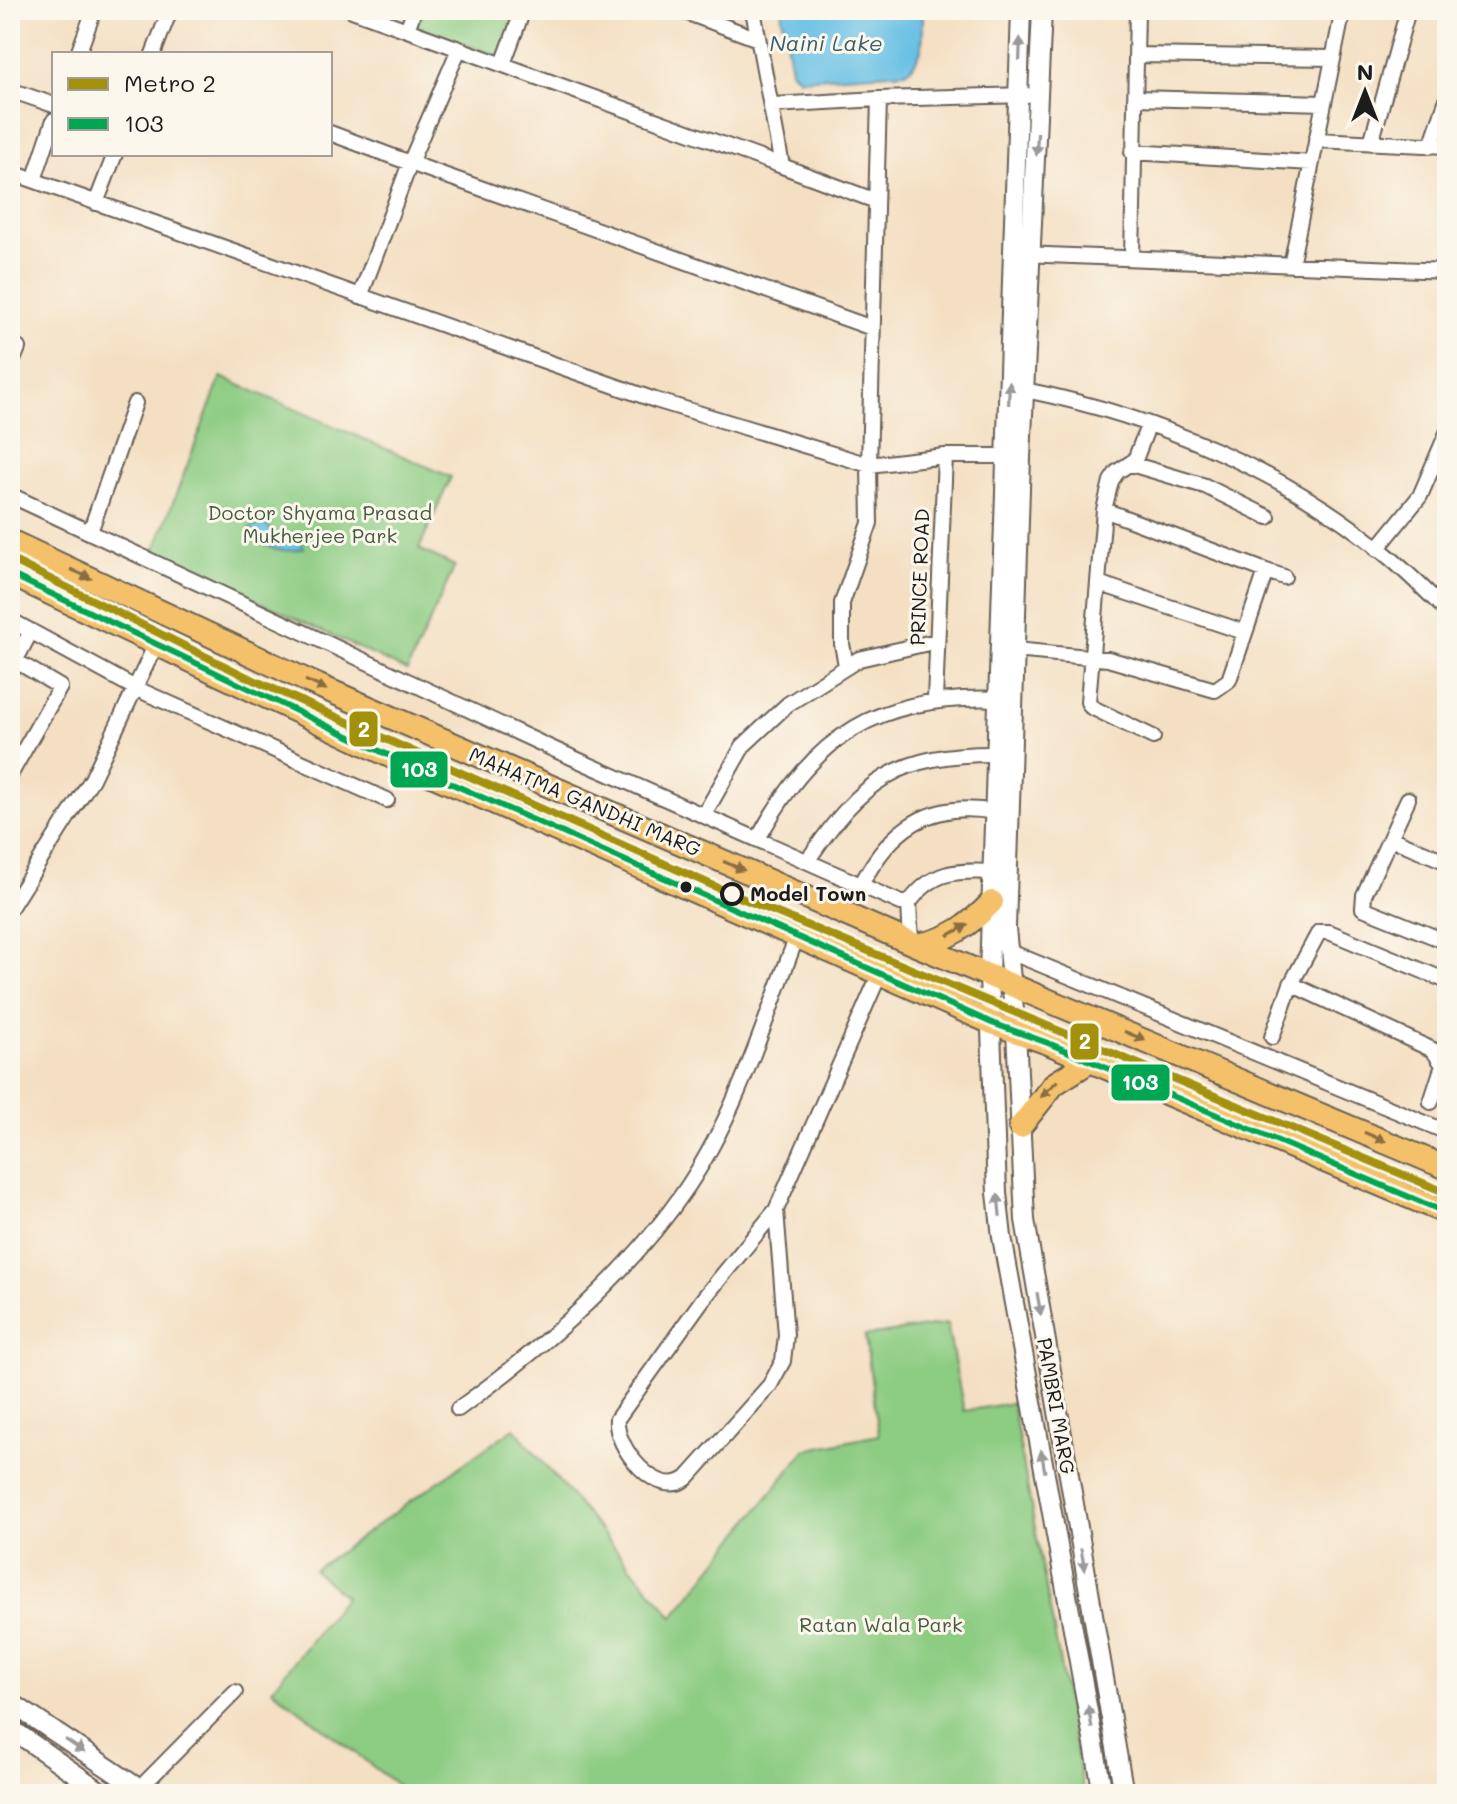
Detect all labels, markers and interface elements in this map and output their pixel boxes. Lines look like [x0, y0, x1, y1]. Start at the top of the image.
water label: Naini Lake [769, 28, 883, 57]
one-way arrow [1013, 36, 1026, 61]
legend [52, 52, 332, 156]
north arrow [1325, 52, 1405, 132]
text: N [1357, 57, 1373, 86]
text: Metro 2 [124, 67, 216, 98]
text: 103 [124, 107, 164, 138]
one-way arrow [1030, 132, 1043, 157]
one-way arrow [1003, 380, 1015, 405]
park label: Doctor Shyama Prasad Mukherjee Park [208, 499, 432, 548]
street label: PRINCE ROAD [904, 508, 934, 646]
one-way arrow [69, 567, 92, 581]
one-way arrow [304, 678, 328, 692]
line badge: 2 [348, 710, 379, 748]
text: 2 [358, 714, 370, 743]
street label: MAHATMA GANDHI MARG [466, 740, 705, 862]
line badge: 103 [389, 750, 449, 789]
text: 103 [400, 754, 438, 783]
one-way arrow [722, 860, 746, 873]
unlabelled marker [678, 879, 694, 895]
place label: Model Town [750, 880, 866, 906]
marker: Model Town [721, 883, 743, 905]
one-way arrow [947, 923, 969, 937]
line badge: 2 [1069, 1022, 1100, 1061]
text: 2 [1079, 1026, 1091, 1055]
one-way arrow [1123, 1030, 1147, 1043]
line badge: 103 [1110, 1063, 1171, 1102]
text: 103 [1121, 1067, 1159, 1096]
one-way arrow [1040, 1079, 1059, 1098]
one-way arrow [1363, 1131, 1386, 1144]
one-way arrow [992, 1192, 1005, 1217]
one-way arrow [1033, 1291, 1046, 1316]
street label: PAMBRI MARG [1032, 1336, 1082, 1476]
one-way arrow [1037, 1449, 1049, 1474]
one-way arrow [1077, 1548, 1090, 1573]
park label: Ratan Wala Park [799, 1611, 963, 1637]
one-way arrow [1083, 1704, 1095, 1729]
one-way arrow [64, 1738, 86, 1752]

